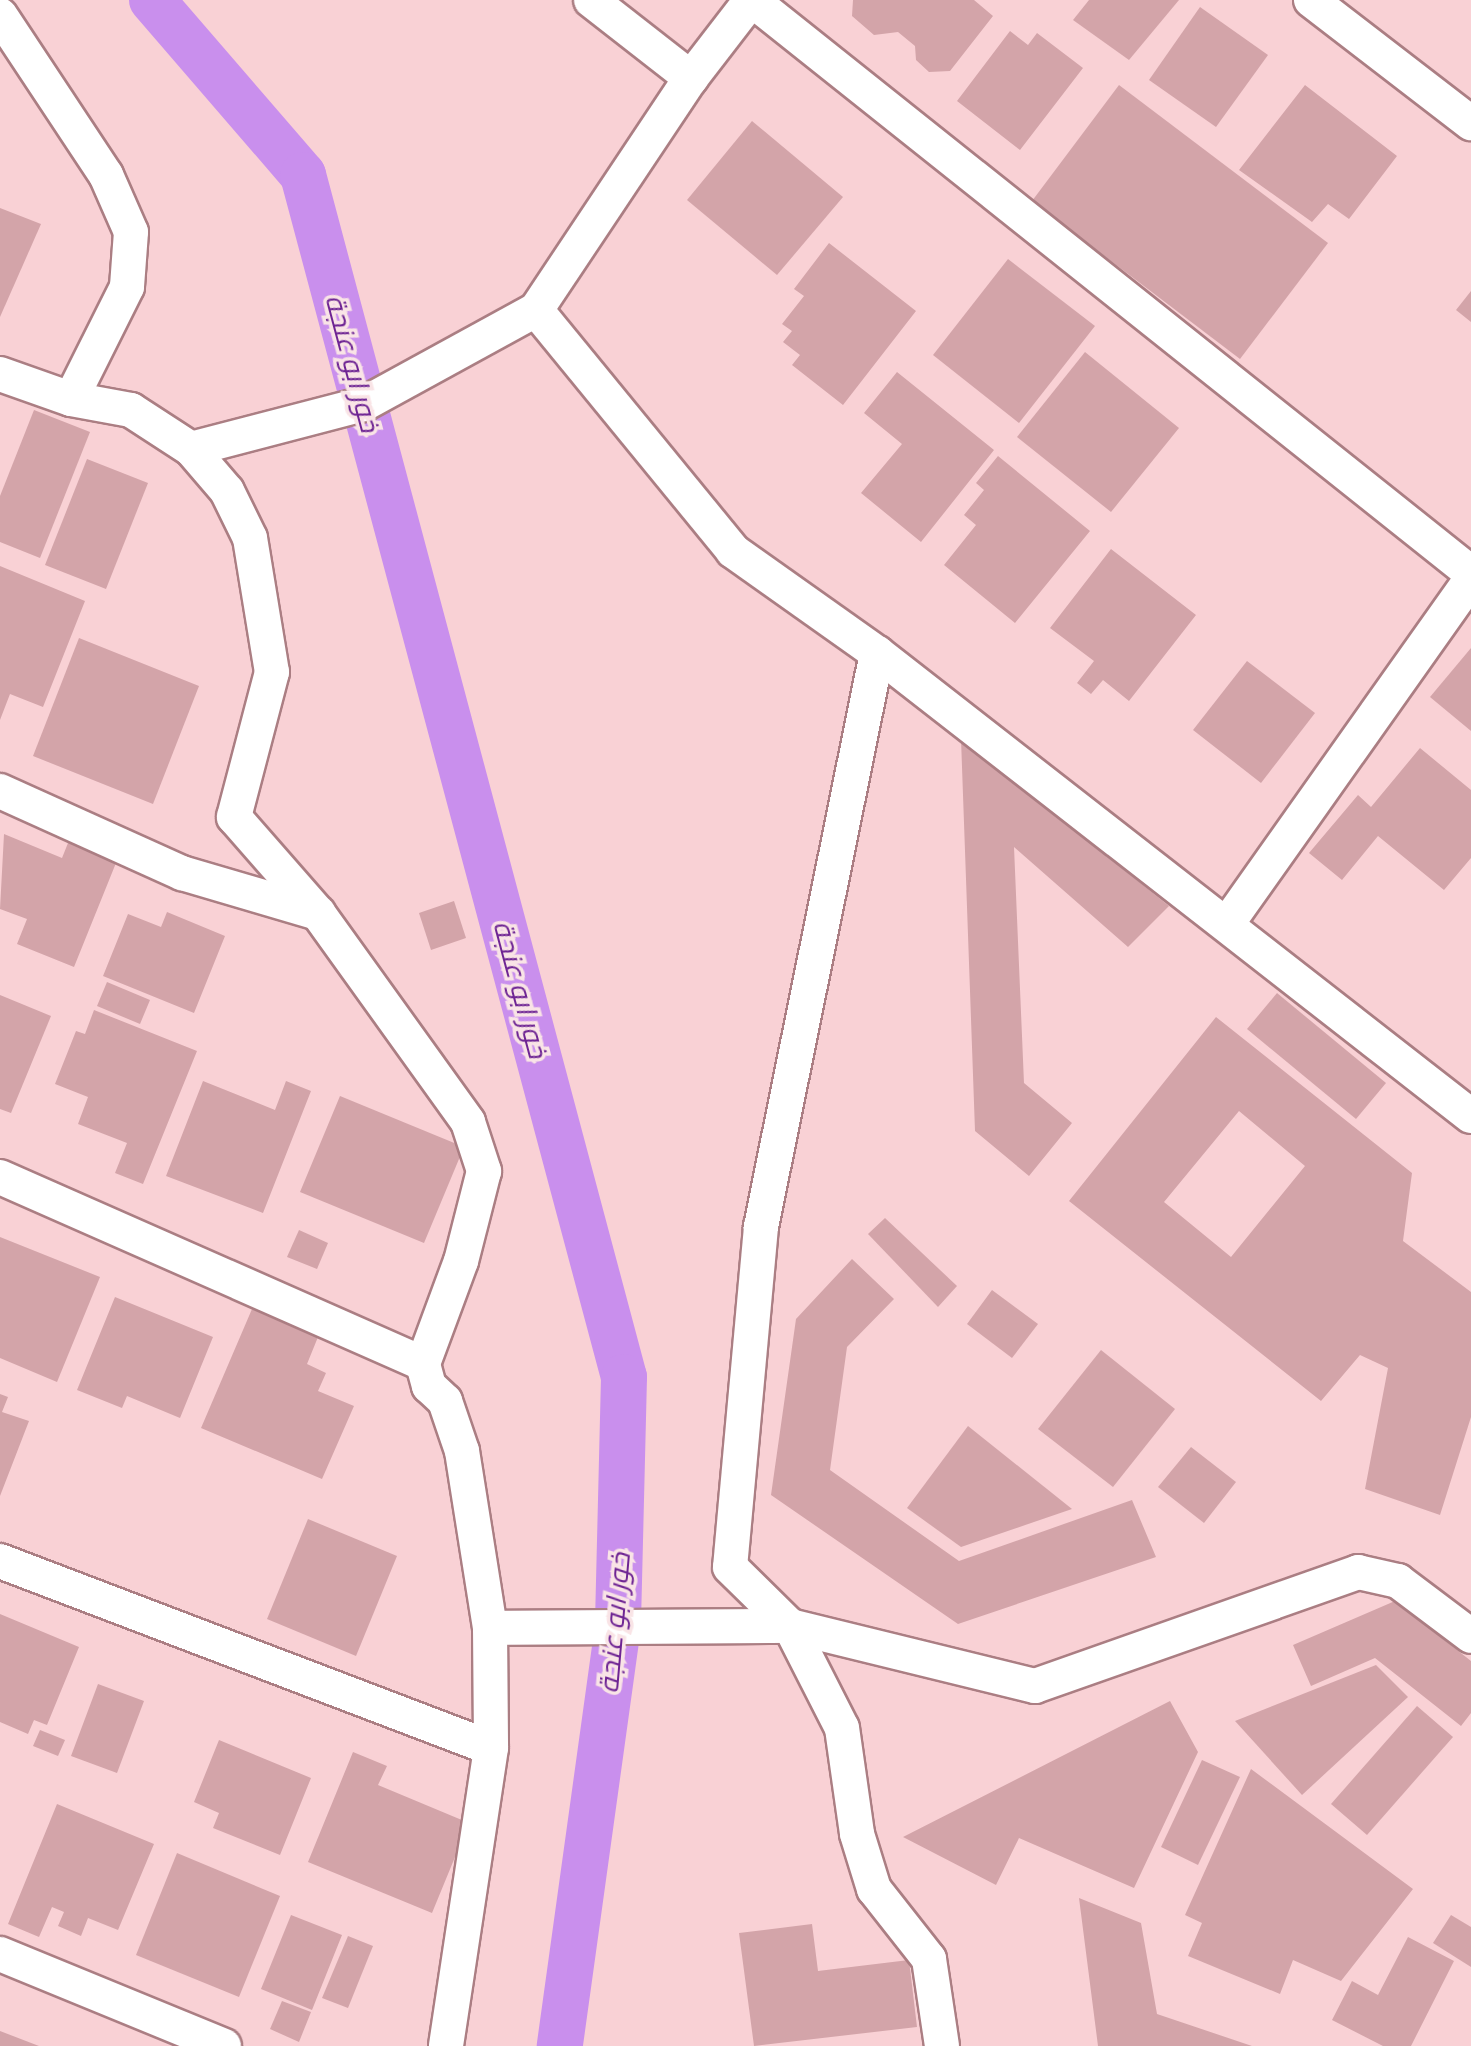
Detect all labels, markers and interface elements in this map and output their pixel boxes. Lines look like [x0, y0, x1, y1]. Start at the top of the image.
water label: خور ابو عنجة [319, 291, 387, 435]
water label: خور ابو عنجة [487, 917, 555, 1061]
water label: خور ابو عنجة [591, 1551, 637, 1695]

